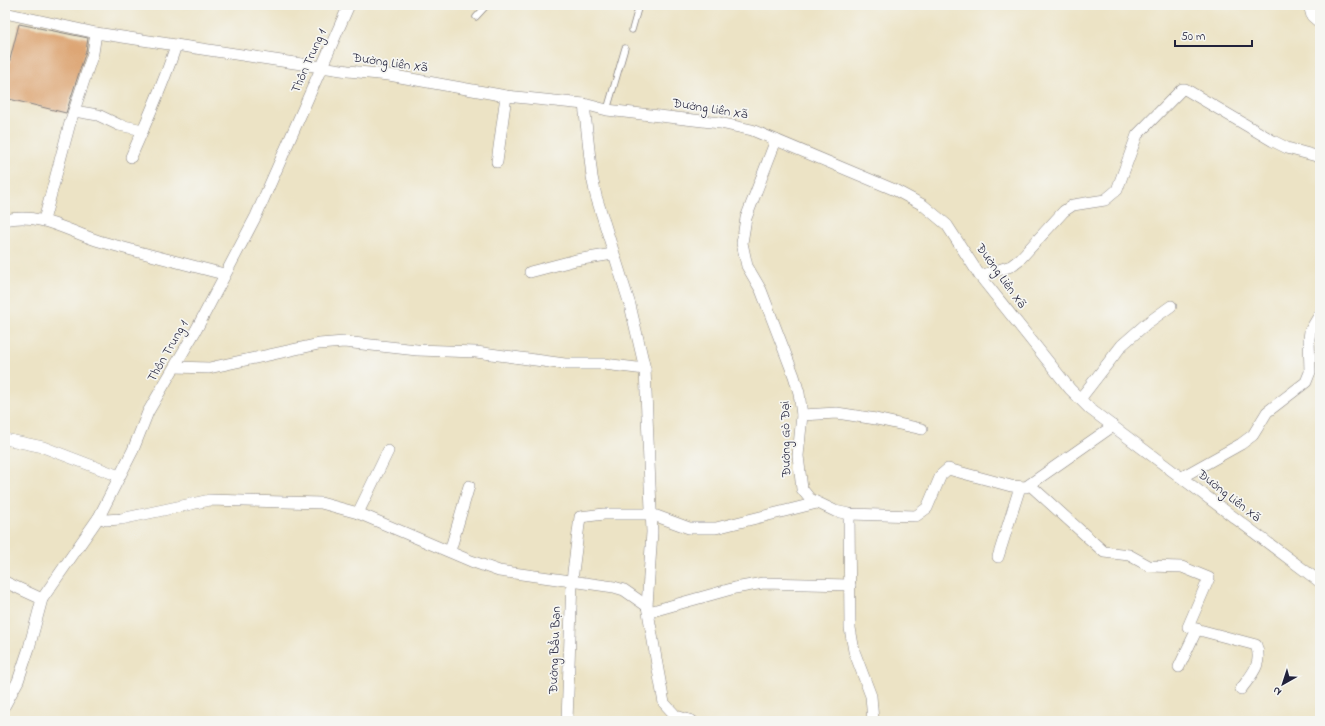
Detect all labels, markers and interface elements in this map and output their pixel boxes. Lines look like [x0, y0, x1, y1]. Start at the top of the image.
scale bar [1175, 22, 1252, 48]
street label: Thôn Trung 1 [286, 26, 333, 97]
text: 50 m [1181, 28, 1205, 46]
street label: Đường Liên Xã [350, 48, 429, 79]
street label: Đường Liên Xã [670, 94, 749, 125]
street label: Đường Liên Xã [970, 239, 1031, 313]
street label: Thôn Trung 1 [143, 317, 194, 386]
street label: Đường Gò Đại [776, 401, 797, 478]
street label: Đường Liên Xã [1192, 465, 1265, 528]
street label: Đường Bầu Bạn [544, 606, 567, 695]
north arrow [1263, 664, 1303, 704]
text: N [1269, 682, 1285, 700]

